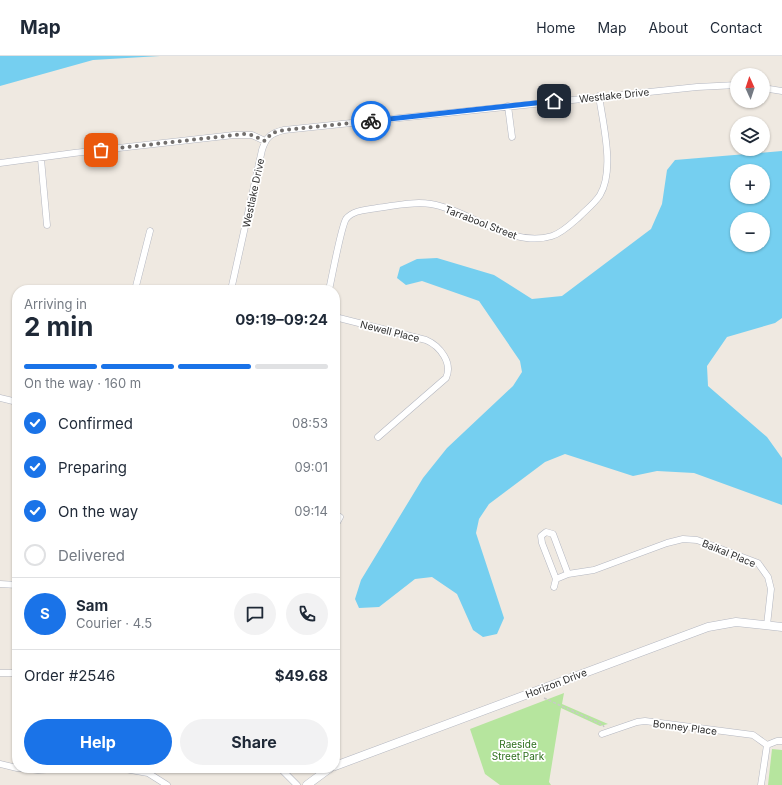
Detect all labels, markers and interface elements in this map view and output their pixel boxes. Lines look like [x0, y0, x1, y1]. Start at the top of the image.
text: Map [20, 16, 61, 39]
text: Home [536, 19, 575, 36]
text: Map [597, 19, 627, 36]
text: About [649, 19, 688, 36]
text: Contact [710, 19, 762, 36]
north arrow [730, 68, 770, 108]
map controls [730, 68, 770, 252]
pin [537, 84, 571, 118]
street label: Westlake Drive [578, 85, 650, 105]
icon: home [543, 90, 565, 112]
courier [351, 101, 391, 141]
icon: bike [360, 110, 382, 132]
button: layers [730, 116, 770, 156]
pin [84, 133, 118, 167]
icon: bag [90, 139, 112, 161]
street label: Westlake Drive [240, 157, 266, 229]
button: + [730, 164, 770, 204]
street label: Tarrabool Street [443, 203, 519, 242]
button: − [730, 212, 770, 252]
text: Arriving in [24, 296, 87, 312]
text: 09:19–09:24 [235, 310, 328, 329]
text: 2 min [24, 311, 94, 342]
street label: Newell Place [359, 318, 421, 344]
text: On the way · 160 m [24, 375, 141, 391]
icon: check [24, 412, 46, 434]
text: Confirmed [58, 414, 133, 433]
text: 08:53 [292, 415, 328, 431]
icon: check [24, 456, 46, 478]
text: Preparing [58, 458, 127, 477]
text: 09:01 [295, 459, 328, 475]
icon: check [24, 500, 46, 522]
text: On the way [58, 502, 138, 521]
text: 09:14 [294, 503, 328, 519]
street label: Baikal Place [700, 537, 758, 569]
text: Delivered [58, 546, 125, 565]
button: chat [234, 593, 276, 635]
button: phone [286, 593, 328, 635]
text: Sam [76, 596, 108, 615]
text: S [40, 604, 50, 623]
text: Courier · 4.5 [76, 615, 152, 631]
text: Order #2546 [24, 666, 115, 685]
text: $49.68 [275, 666, 328, 685]
street label: Horizon Drive [524, 666, 588, 700]
street label: Bonney Place [652, 717, 718, 737]
button: Help [24, 719, 172, 765]
button: Share [180, 719, 328, 765]
park label: Raeside Street Park [492, 738, 545, 762]

